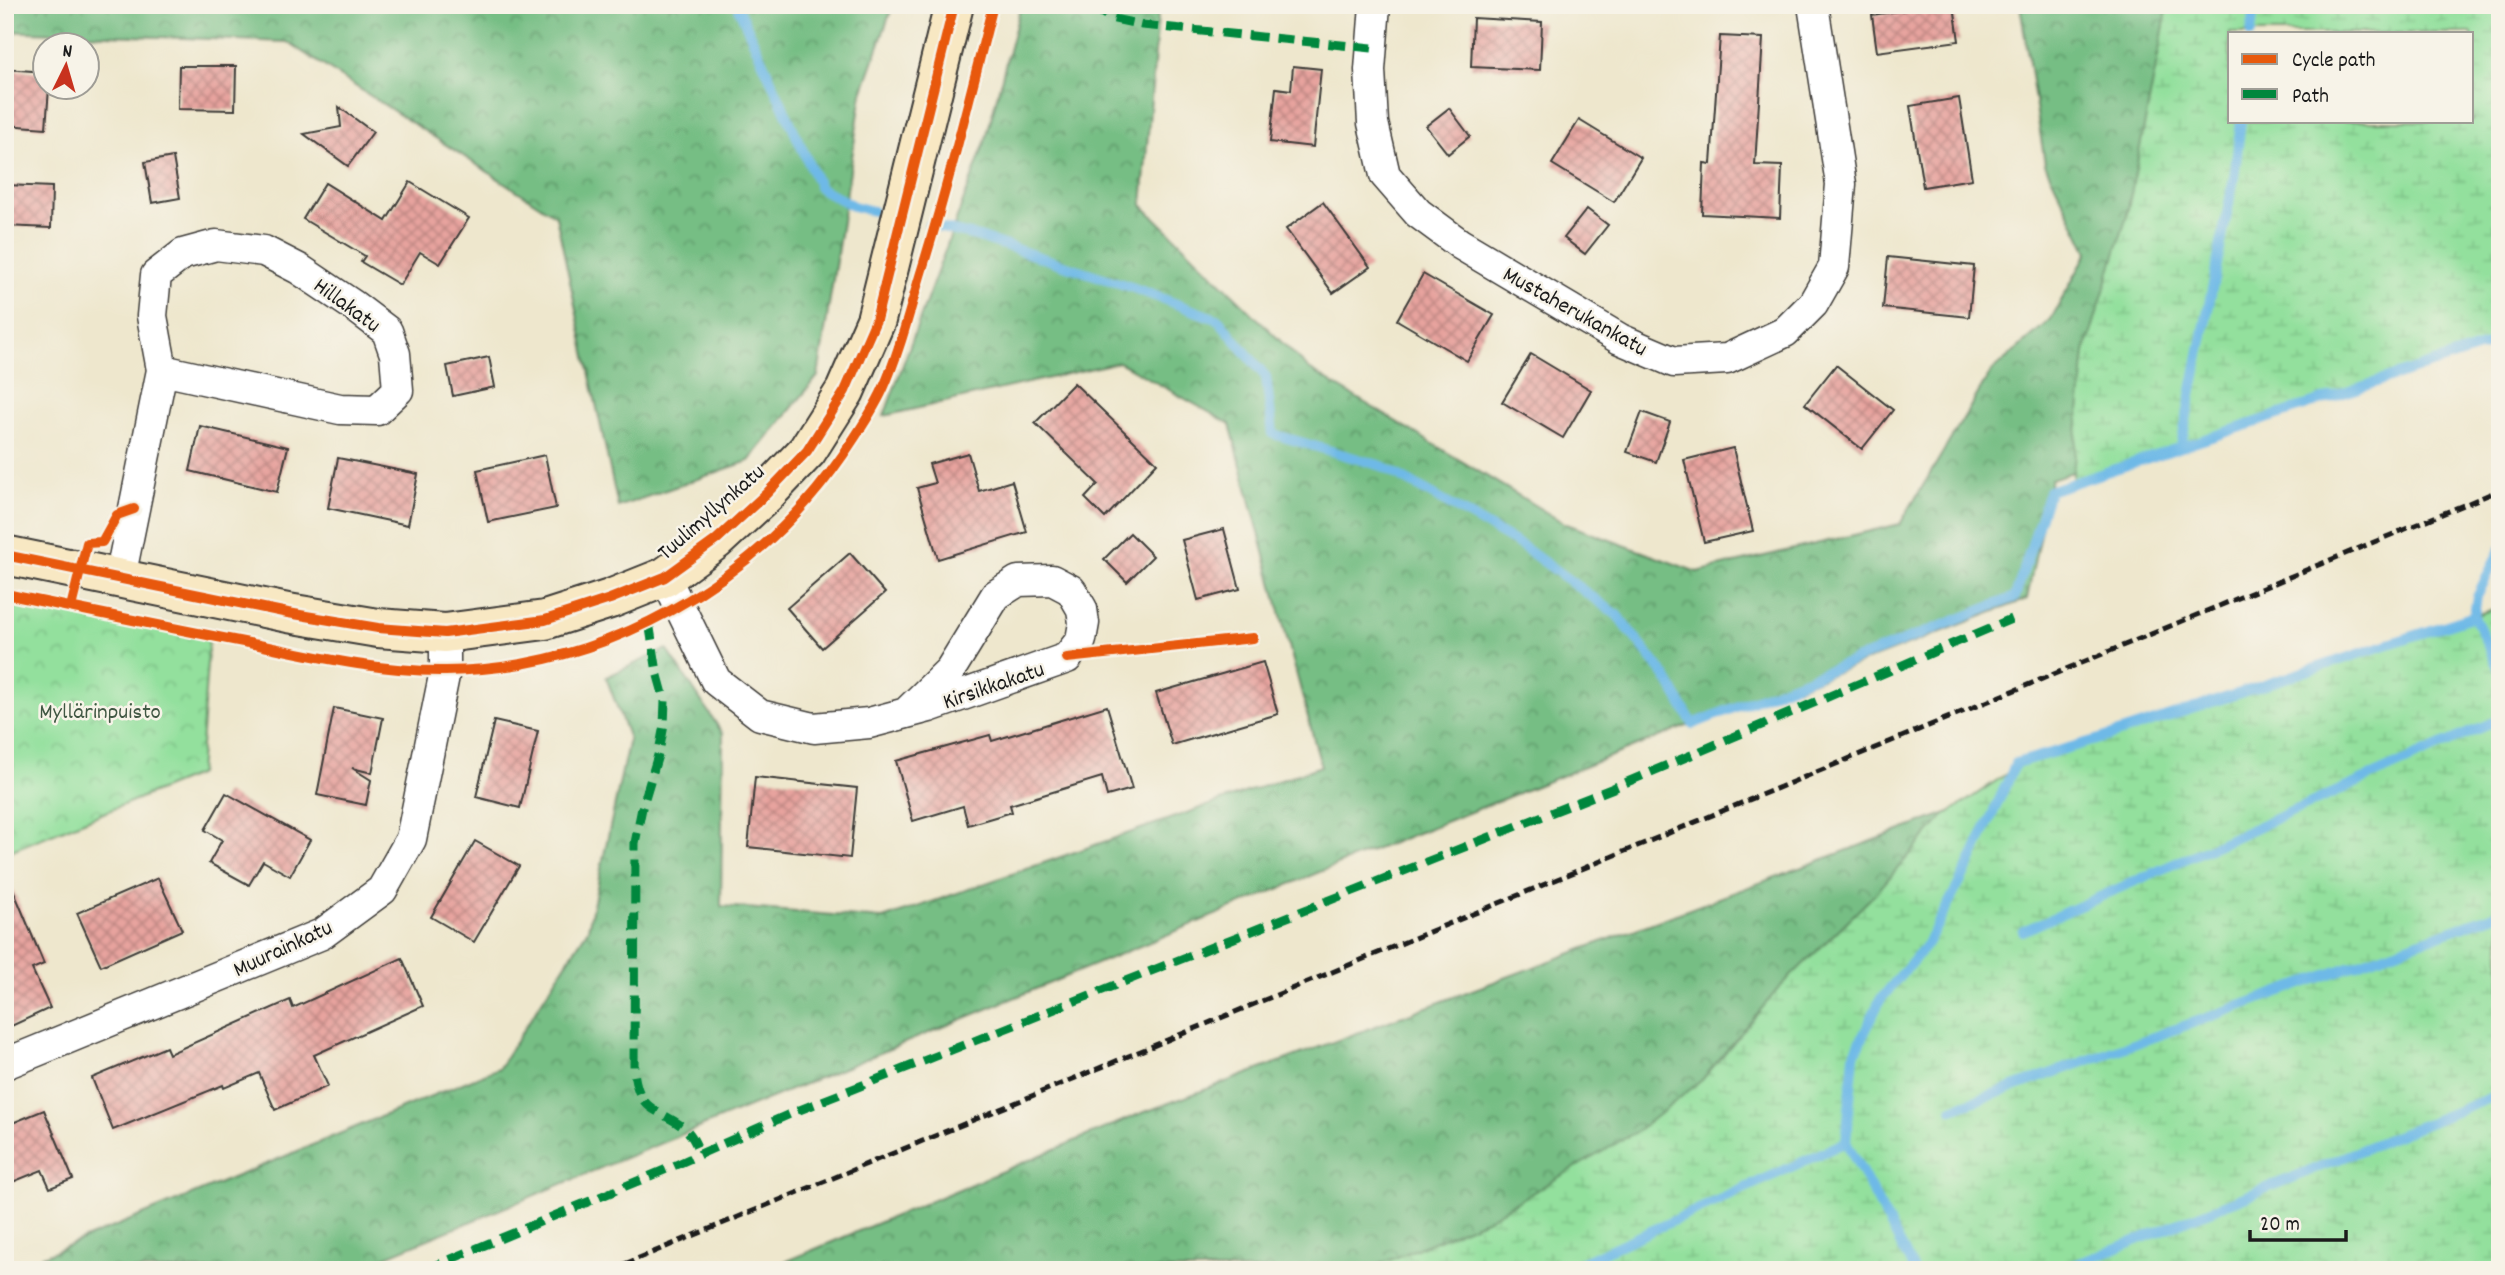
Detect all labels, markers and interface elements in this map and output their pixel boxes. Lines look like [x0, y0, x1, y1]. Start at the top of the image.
north arrow [32, 32, 102, 102]
legend [2228, 32, 2474, 122]
text: N [61, 39, 73, 66]
text: Cycle path [2292, 47, 2375, 77]
text: Path [2292, 83, 2329, 113]
street label: Mustaherukankatu [1496, 260, 1653, 367]
street label: Hillakatu [305, 271, 387, 343]
street label: Tuulimyllynkatu [651, 457, 773, 570]
street label: Kirsikkakatu [939, 655, 1049, 720]
park label: Myllärinpuisto [39, 697, 161, 730]
street label: Muurainkatu [228, 913, 339, 988]
scale bar [2250, 1198, 2346, 1242]
text: 20 m [2260, 1211, 2300, 1241]

